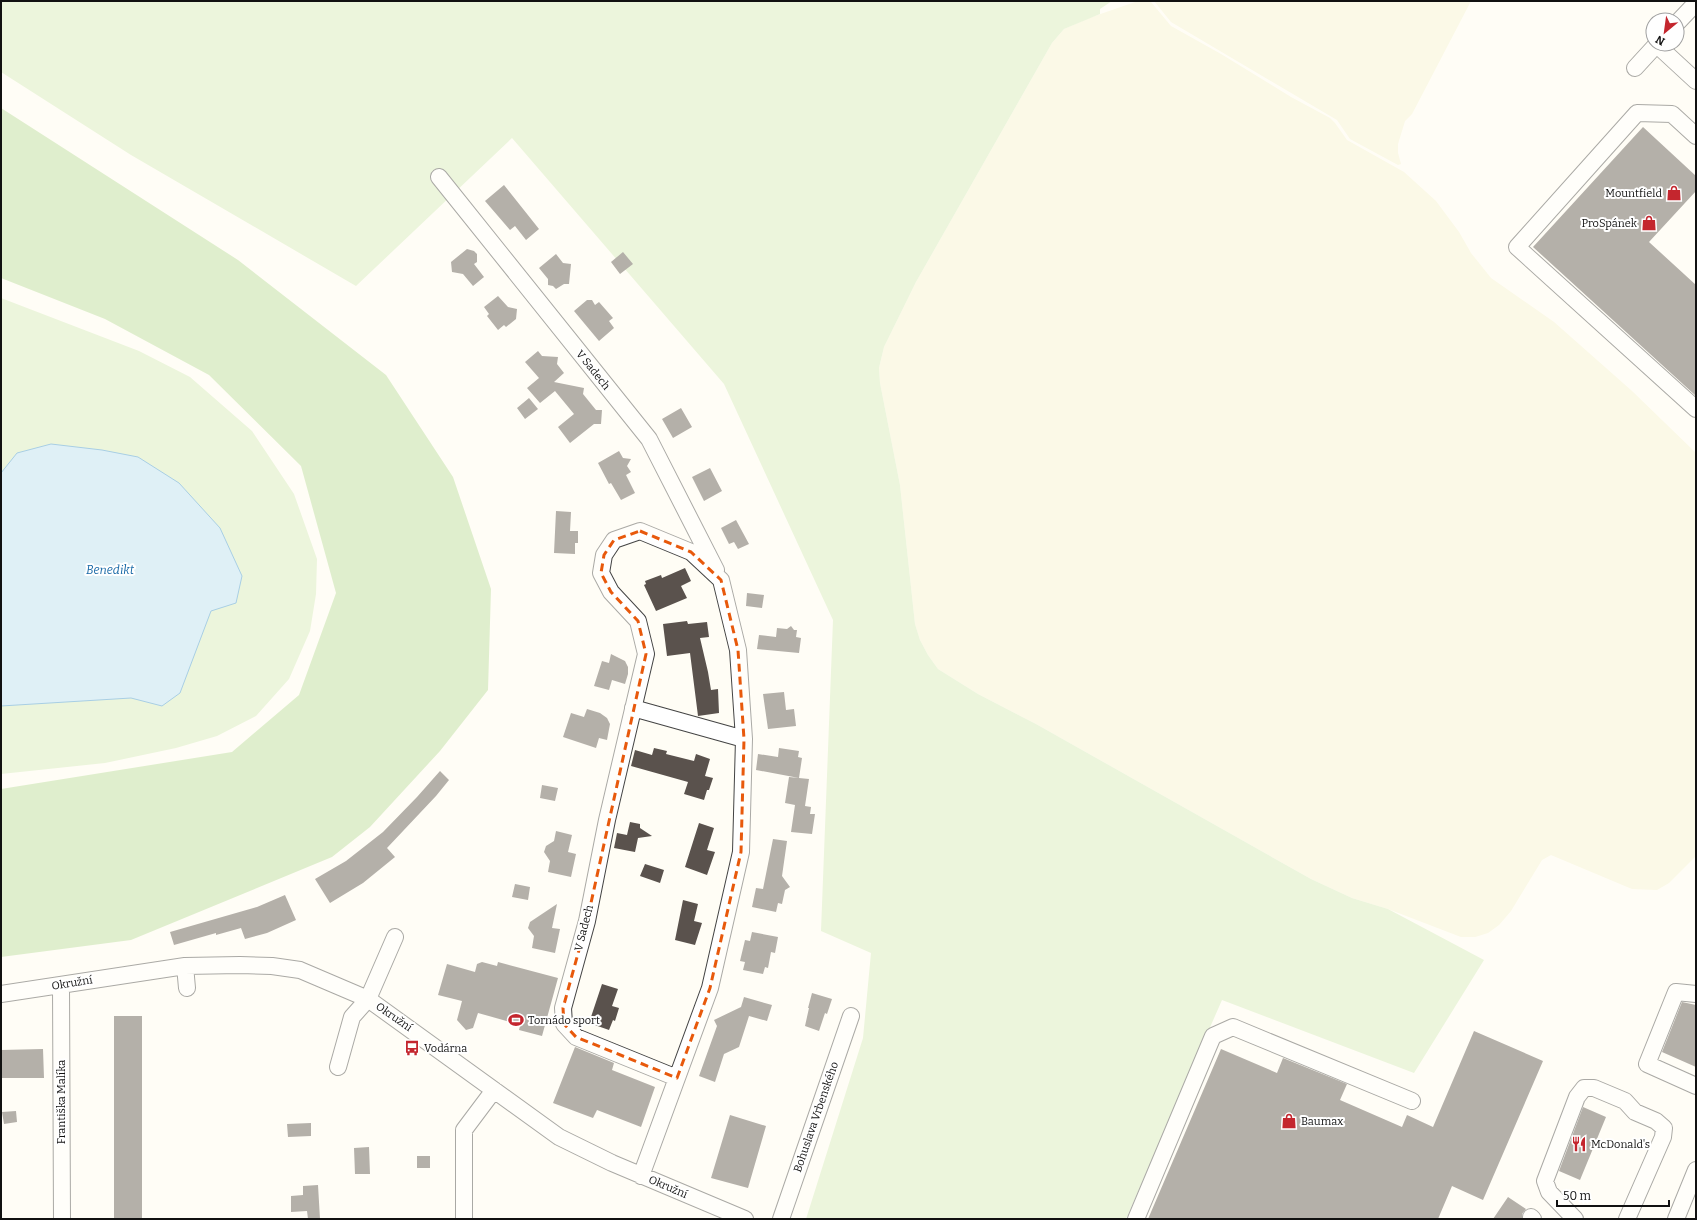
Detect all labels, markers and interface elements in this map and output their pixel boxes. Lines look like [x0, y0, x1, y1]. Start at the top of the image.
north arrow [1645, 12, 1685, 52]
text: N [1653, 32, 1667, 48]
shop icon: Mountfield [1665, 184, 1683, 202]
place label: Mountfield [1605, 187, 1662, 200]
shop icon: ProSpánek [1640, 214, 1658, 232]
place label: ProSpánek [1582, 217, 1638, 230]
street label: V Sadech [573, 348, 613, 392]
water label: Benedikt [86, 563, 135, 577]
street label: V Sadech [572, 903, 596, 952]
street label: Okružní [51, 973, 94, 993]
street label: Okružní [373, 1000, 415, 1035]
sports icon: Tornádo sport [507, 1011, 525, 1029]
place label: Tornádo sport [528, 1014, 600, 1027]
bus stop icon: Vodárna [403, 1039, 421, 1057]
place label: Vodárna [424, 1042, 467, 1055]
street label: Františka Malíka [55, 1060, 68, 1144]
street label: Bohuslava Vrbenského [791, 1060, 841, 1174]
shop icon: Baumax [1280, 1112, 1298, 1130]
place label: Baumax [1301, 1115, 1343, 1128]
restaurant icon: McDonald's [1570, 1135, 1588, 1153]
place label: McDonald's [1591, 1138, 1650, 1151]
street label: Okružní [646, 1173, 690, 1201]
scale bar [1557, 1182, 1669, 1208]
text: 50 m [1563, 1189, 1592, 1203]

